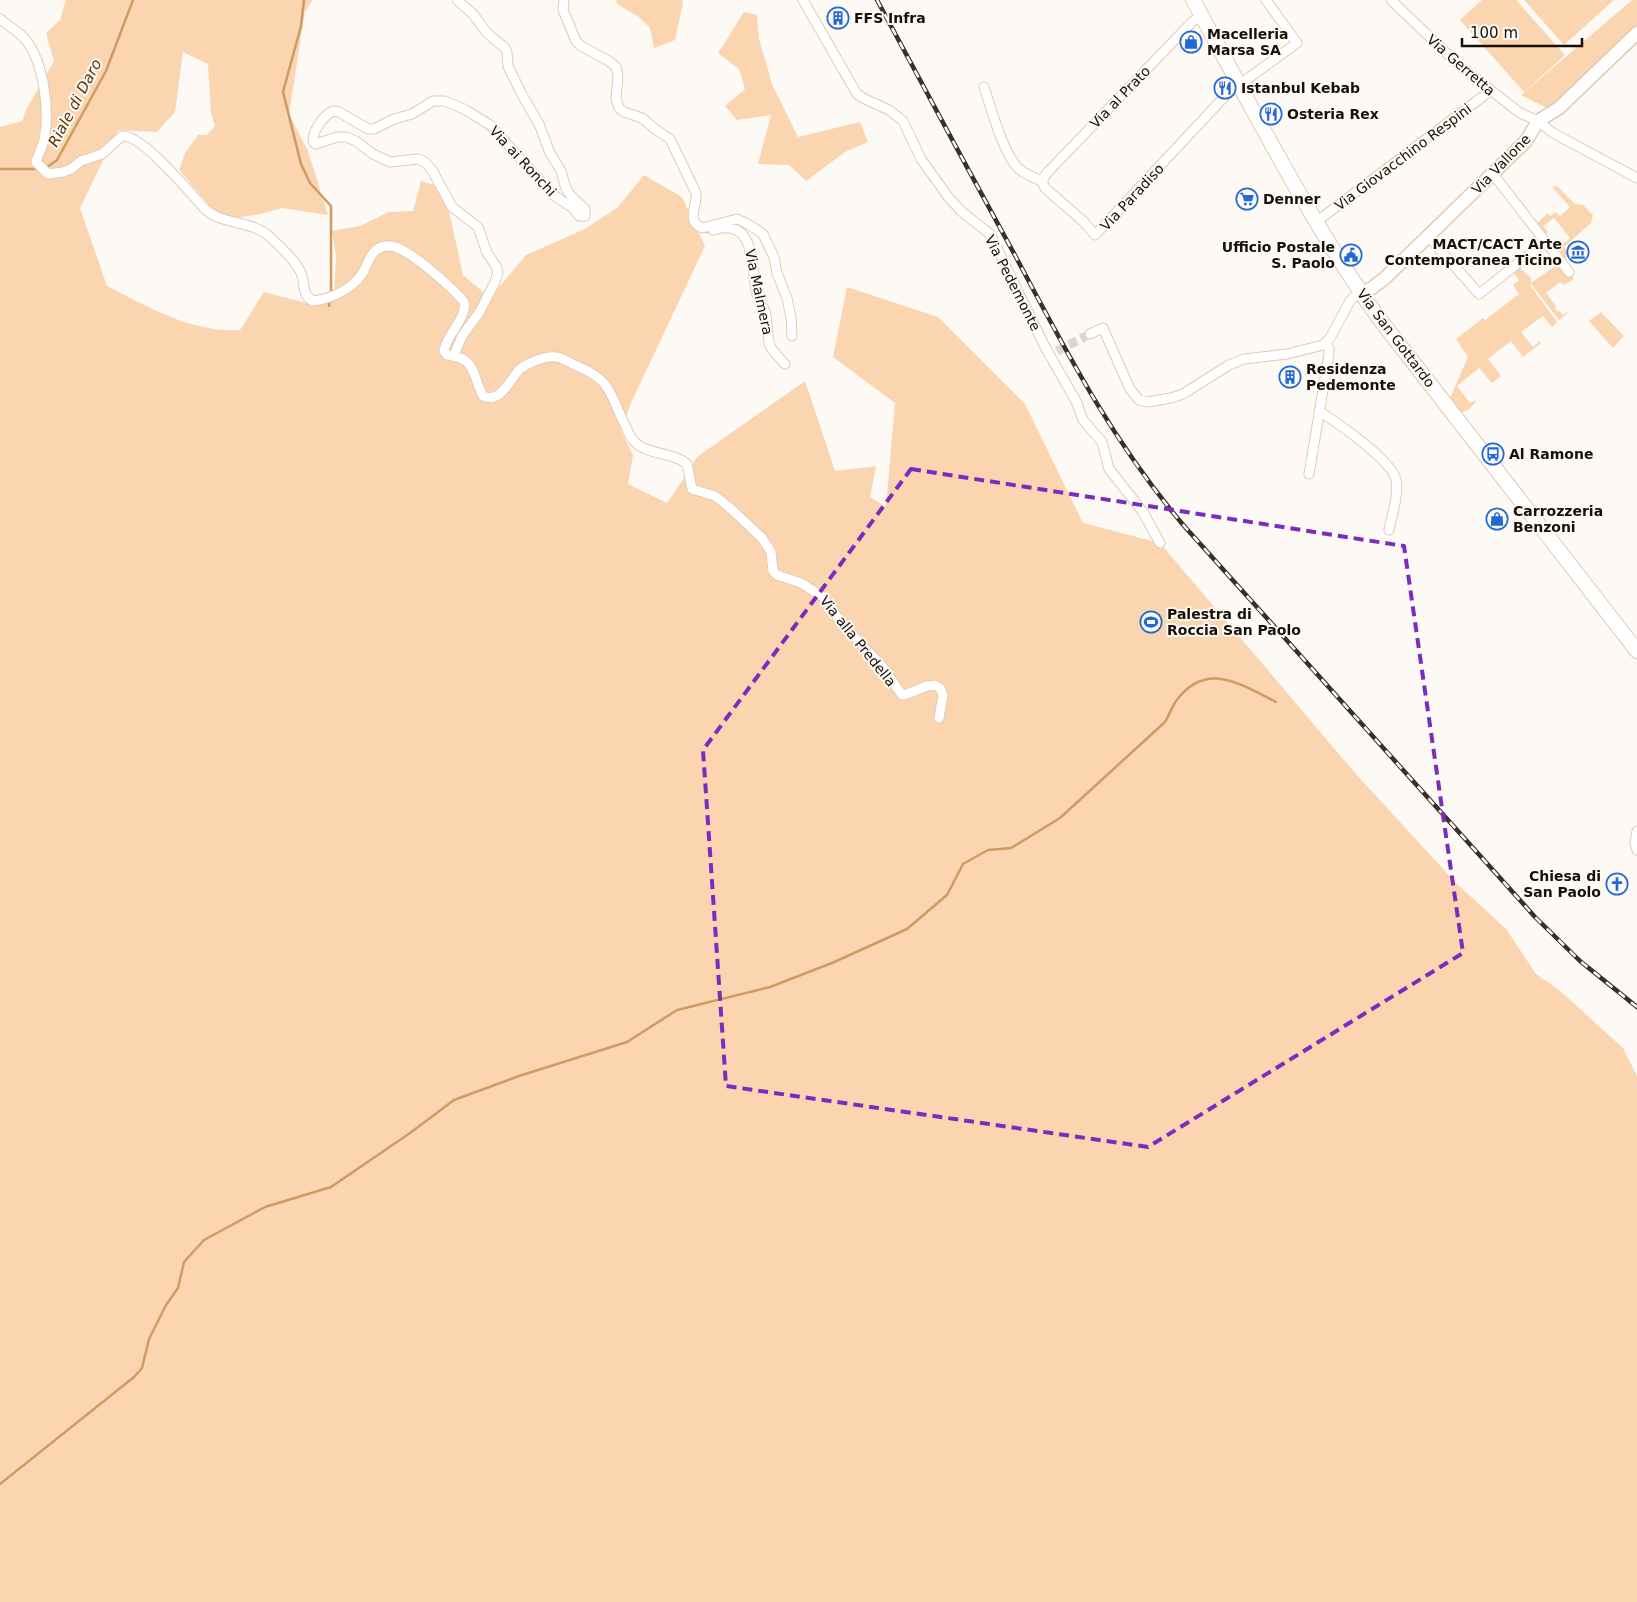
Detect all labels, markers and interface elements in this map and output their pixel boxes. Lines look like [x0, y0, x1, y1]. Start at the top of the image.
building icon: FFS Infra [826, 6, 850, 30]
place label: FFS Infra [854, 10, 926, 26]
scale bar [1462, 15, 1582, 47]
text: 100 m [1470, 24, 1518, 42]
place label: Macelleria Marsa SA [1207, 26, 1288, 58]
shop icon: Macelleria Marsa SA [1179, 30, 1203, 54]
street label: Via Gerretta [1424, 31, 1498, 99]
water label: Riale di Daro [44, 56, 106, 150]
street label: Via al Prato [1087, 63, 1153, 131]
restaurant icon: Istanbul Kebab [1213, 76, 1237, 100]
place label: Istanbul Kebab [1241, 80, 1360, 96]
street label: Via Giovacchino Respini [1332, 100, 1474, 214]
restaurant icon: Osteria Rex [1259, 102, 1283, 126]
place label: Osteria Rex [1287, 106, 1379, 122]
street label: Via ai Ronchi [486, 123, 560, 199]
street label: Via Vallone [1468, 131, 1534, 197]
street label: Via Paradiso [1097, 160, 1167, 234]
supermarket icon: Denner [1235, 187, 1259, 211]
place label: Denner [1263, 191, 1321, 207]
street label: Via Pedemonte [982, 232, 1044, 334]
place label: MACT/CACT Arte Contemporanea Ticino [1385, 236, 1562, 268]
place label: Ufficio Postale S. Paolo [1222, 239, 1335, 271]
museum icon: MACT/CACT Arte Contemporanea Ticino [1566, 240, 1590, 264]
public building icon: Ufficio Postale S. Paolo [1339, 243, 1363, 267]
street label: Via Malmera [742, 248, 776, 336]
street label: Via San Gottardo [1354, 286, 1438, 390]
place label: Residenza Pedemonte [1306, 361, 1396, 393]
building icon: Residenza Pedemonte [1278, 365, 1302, 389]
bus stop icon: Al Ramone [1481, 442, 1505, 466]
place label: Al Ramone [1509, 446, 1593, 462]
place label: Carrozzeria Benzoni [1513, 503, 1603, 535]
shop icon: Carrozzeria Benzoni [1485, 507, 1509, 531]
street label: Via alla Predella [817, 593, 899, 689]
place label: Palestra di Roccia San Paolo [1167, 606, 1301, 638]
sports icon: Palestra di Roccia San Paolo [1139, 610, 1163, 634]
place label: Chiesa di San Paolo [1523, 868, 1601, 900]
church icon: Chiesa di San Paolo [1605, 872, 1629, 896]

